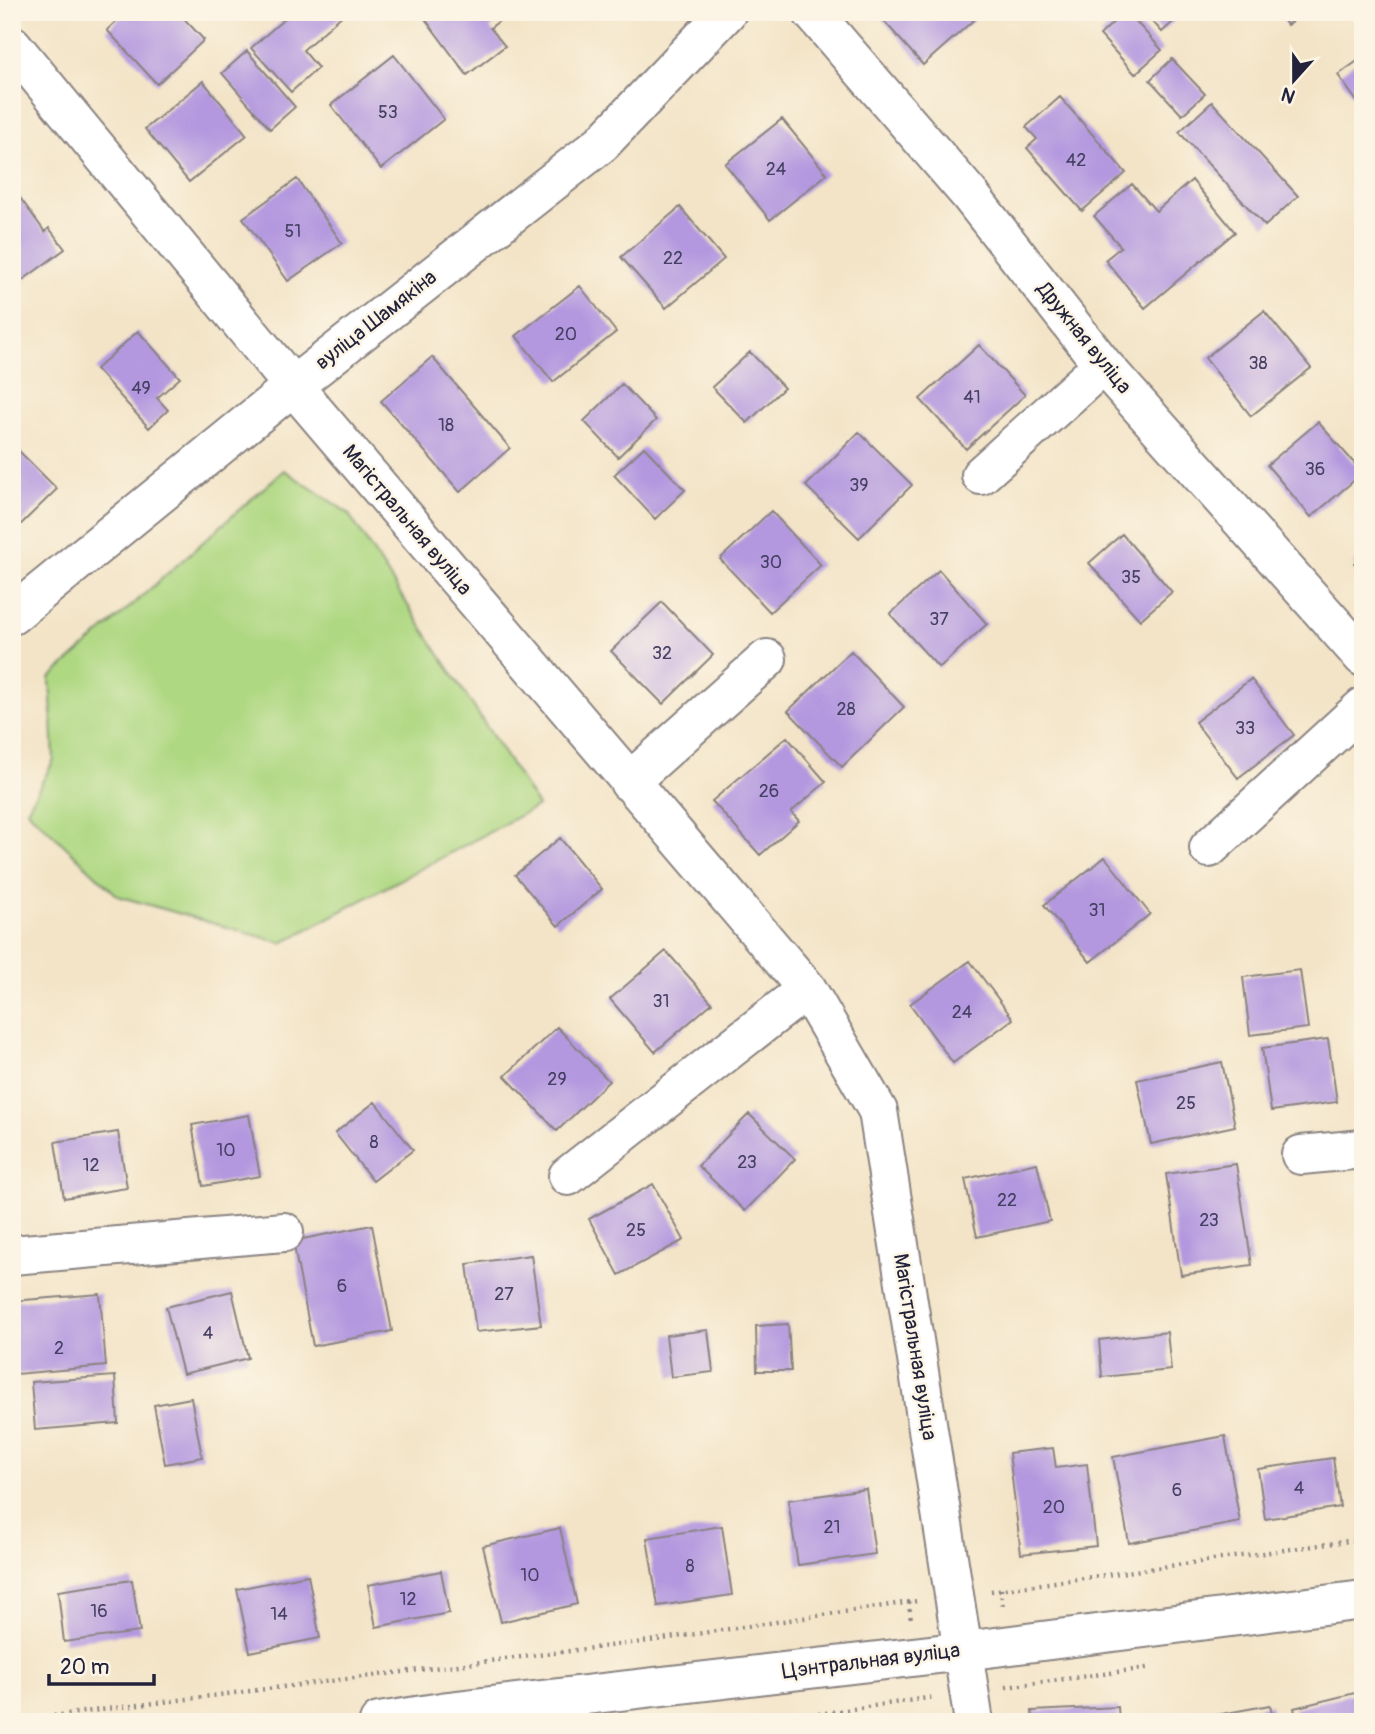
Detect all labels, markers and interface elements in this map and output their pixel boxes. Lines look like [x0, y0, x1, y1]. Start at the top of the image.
north arrow [1260, 46, 1330, 116]
text: N [1278, 81, 1299, 108]
house number: 53 [378, 101, 398, 124]
house number: 42 [1066, 149, 1086, 172]
house number: 24 [766, 158, 787, 181]
house number: 51 [285, 220, 301, 243]
house number: 22 [663, 247, 683, 270]
street label: вуліца Шамякіна [310, 264, 442, 376]
street label: Дружная вуліца [1030, 276, 1137, 400]
house number: 20 [555, 323, 577, 346]
house number: 38 [1248, 352, 1268, 375]
house number: 49 [131, 377, 151, 400]
house number: 41 [963, 386, 981, 409]
house number: 18 [438, 414, 454, 437]
street label: Магістральная вуліца [336, 439, 478, 601]
house number: 36 [1305, 458, 1325, 481]
house number: 39 [849, 474, 869, 497]
house number: 30 [760, 551, 782, 574]
house number: 35 [1121, 566, 1141, 589]
house number: 37 [929, 608, 949, 631]
house number: 32 [652, 642, 672, 665]
house number: 28 [836, 698, 856, 721]
house number: 33 [1235, 717, 1255, 740]
house number: 26 [759, 780, 779, 803]
house number: 31 [1088, 899, 1106, 922]
house number: 31 [652, 990, 670, 1013]
house number: 24 [952, 1001, 973, 1024]
house number: 29 [547, 1068, 567, 1091]
house number: 25 [1176, 1092, 1196, 1115]
house number: 8 [369, 1131, 379, 1154]
house number: 10 [216, 1139, 236, 1162]
house number: 23 [737, 1151, 757, 1174]
house number: 12 [82, 1154, 100, 1177]
house number: 22 [997, 1189, 1017, 1212]
house number: 23 [1199, 1209, 1219, 1232]
house number: 25 [626, 1219, 646, 1242]
street label: Магістральная вуліца [887, 1252, 943, 1442]
house number: 6 [337, 1275, 347, 1298]
house number: 27 [494, 1283, 514, 1306]
house number: 4 [203, 1322, 214, 1345]
house number: 2 [54, 1337, 64, 1360]
house number: 4 [1294, 1477, 1305, 1500]
house number: 6 [1172, 1479, 1182, 1502]
house number: 20 [1043, 1496, 1065, 1519]
house number: 21 [823, 1516, 841, 1539]
house number: 8 [685, 1555, 695, 1578]
house number: 10 [520, 1564, 540, 1587]
house number: 12 [399, 1588, 417, 1611]
house number: 16 [90, 1600, 108, 1623]
house number: 14 [270, 1603, 288, 1626]
street label: Цэнтральная вуліца [780, 1637, 962, 1685]
scale bar [49, 1643, 154, 1687]
text: 20 m [60, 1654, 109, 1681]

